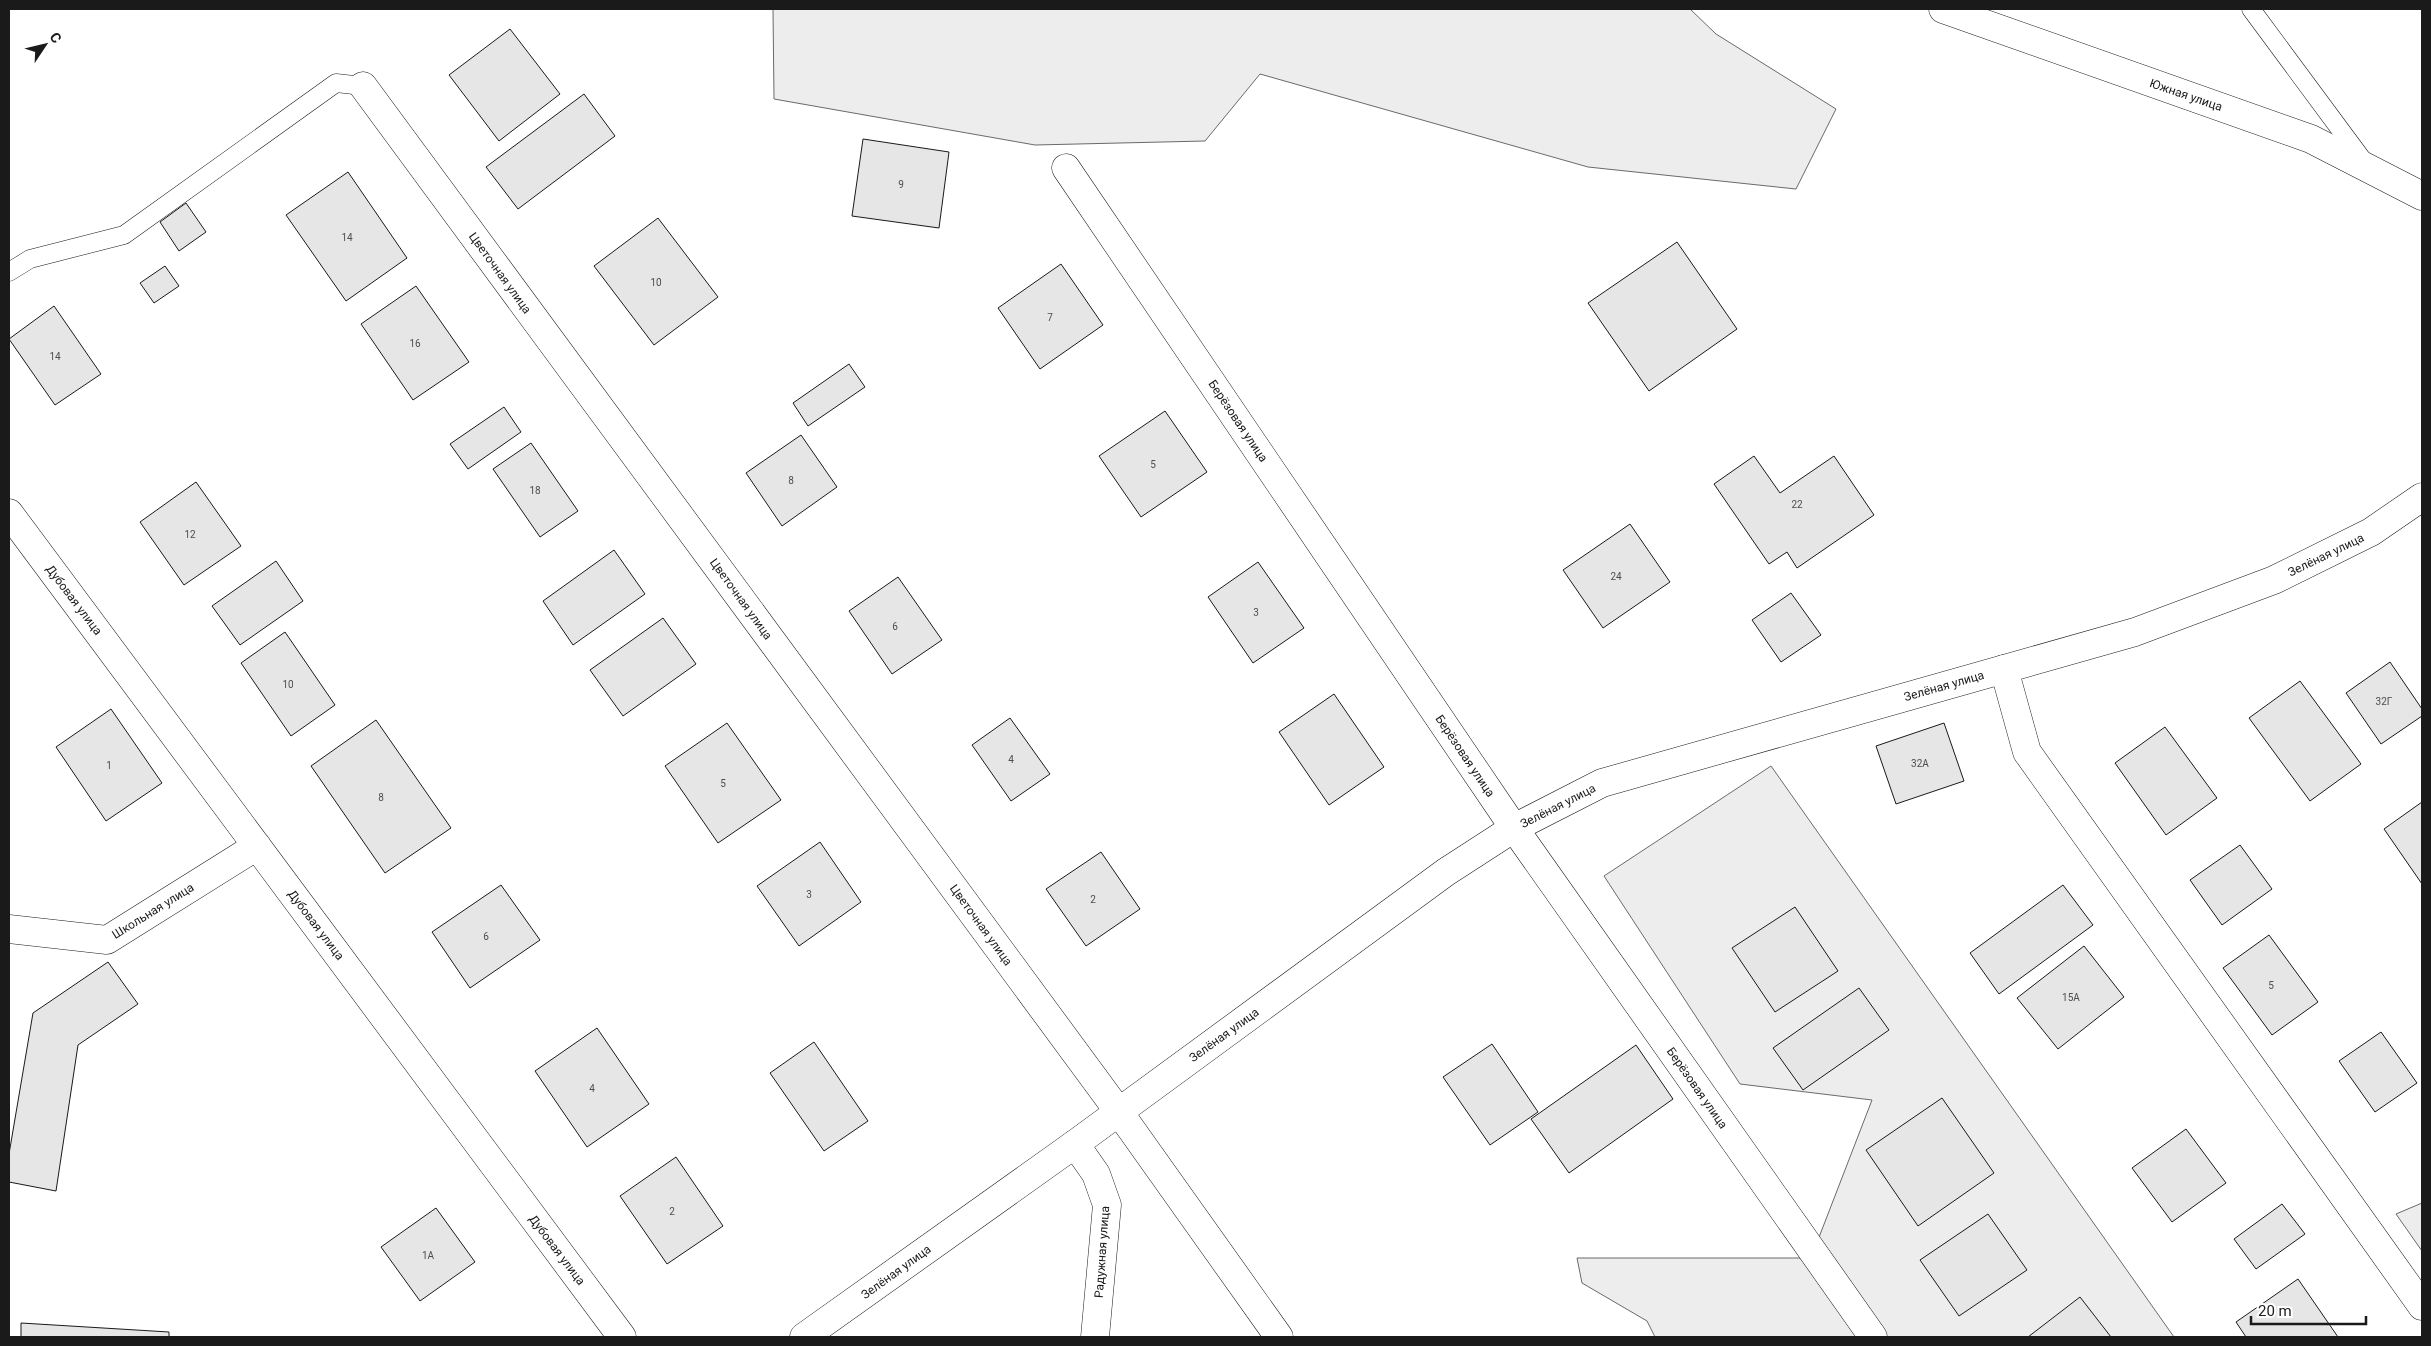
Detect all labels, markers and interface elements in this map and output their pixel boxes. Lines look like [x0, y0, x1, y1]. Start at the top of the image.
north arrow [20, 20, 70, 70]
text: С [46, 29, 65, 46]
street label: Южная улица [2148, 76, 2224, 114]
house number: 9 [898, 179, 904, 190]
street label: Цветочная улица [466, 230, 534, 316]
house number: 14 [341, 232, 353, 243]
house number: 10 [650, 277, 662, 288]
house number: 7 [1047, 312, 1053, 323]
house number: 16 [409, 338, 421, 349]
house number: 14 [49, 351, 61, 362]
street label: Берёзовая улица [1205, 377, 1271, 465]
house number: 5 [1150, 459, 1156, 470]
house number: 8 [788, 475, 794, 486]
house number: 18 [529, 485, 541, 496]
house number: 22 [1791, 499, 1803, 510]
house number: 12 [184, 529, 196, 540]
street label: Зелёная улица [2286, 531, 2366, 579]
street label: Цветочная улица [707, 556, 775, 642]
street label: Дубовая улица [43, 562, 105, 638]
house number: 24 [1610, 571, 1622, 582]
house number: 3 [1253, 607, 1259, 618]
house number: 6 [892, 621, 898, 632]
street label: Зелёная улица [1902, 668, 1986, 704]
house number: 10 [282, 679, 294, 690]
house number: 32Г [2376, 696, 2393, 707]
street label: Берёзовая улица [1432, 712, 1498, 800]
house number: 4 [1008, 754, 1014, 765]
house number: 32А [1911, 758, 1929, 769]
house number: 1 [106, 760, 112, 771]
house number: 5 [720, 778, 726, 789]
street label: Зелёная улица [1518, 781, 1598, 831]
house number: 8 [378, 792, 384, 803]
street label: Школьная улица [110, 880, 196, 942]
street label: Цветочная улица [947, 882, 1015, 968]
street label: Дубовая улица [285, 887, 347, 963]
house number: 3 [806, 889, 812, 900]
house number: 2 [1090, 894, 1096, 905]
house number: 6 [483, 931, 489, 942]
house number: 5 [2268, 980, 2274, 991]
house number: 15А [2062, 992, 2080, 1003]
street label: Зелёная улица [1186, 1005, 1262, 1065]
street label: Берёзовая улица [1664, 1045, 1730, 1131]
house number: 4 [589, 1083, 595, 1094]
house number: 2 [669, 1206, 675, 1217]
street label: Радужная улица [1092, 1206, 1112, 1298]
street label: Дубовая улица [526, 1212, 588, 1288]
street label: Зелёная улица [858, 1242, 934, 1302]
house number: 1А [422, 1250, 435, 1261]
scale bar [2251, 1294, 2366, 1326]
text: 20 m [2258, 1302, 2292, 1320]

